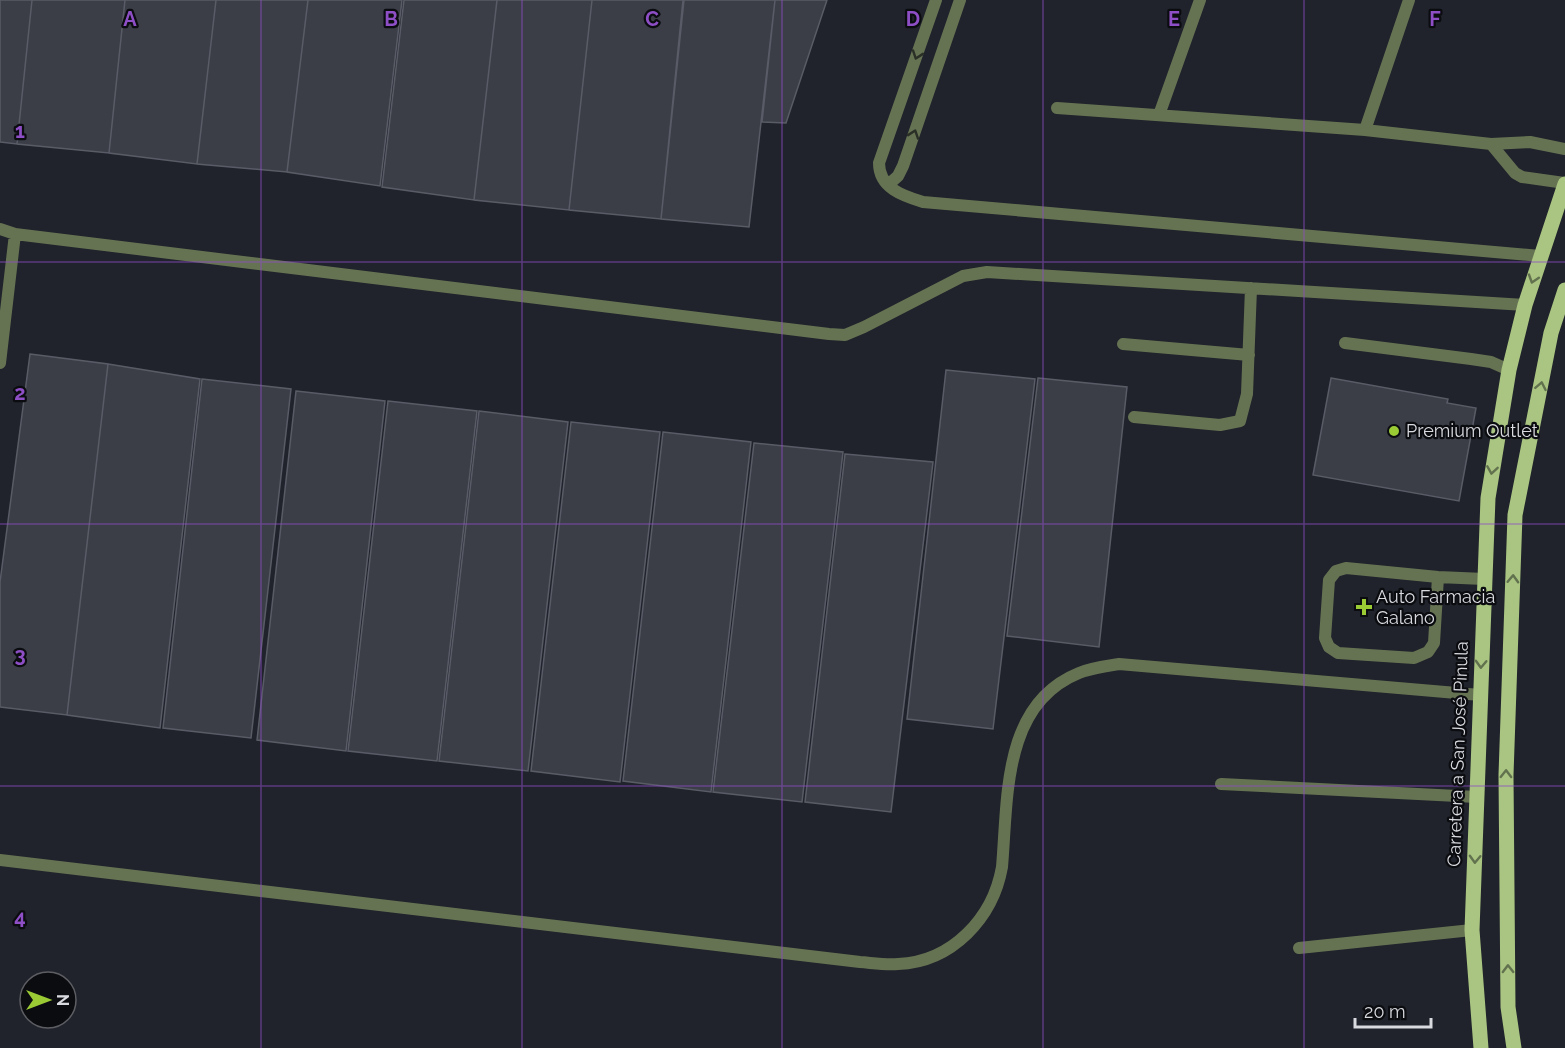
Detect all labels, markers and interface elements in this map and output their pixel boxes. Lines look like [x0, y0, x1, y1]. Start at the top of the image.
text: A [123, 7, 137, 31]
text: B [384, 7, 398, 31]
text: C [645, 7, 659, 31]
text: D [906, 7, 920, 31]
text: E [1168, 7, 1180, 31]
text: F [1429, 7, 1441, 31]
one-way arrow [911, 49, 924, 60]
text: 1 [15, 119, 25, 143]
one-way arrow [907, 129, 920, 140]
one-way arrow [1528, 273, 1540, 284]
text: 2 [14, 381, 26, 405]
one-way arrow [1533, 382, 1546, 392]
place label: Premium Outlet [1406, 420, 1538, 441]
marker: Premium Outlet [1387, 424, 1401, 438]
one-way arrow [1487, 465, 1499, 474]
one-way arrow [1507, 574, 1520, 583]
place label: Auto Farmacia Galano [1376, 586, 1495, 628]
marker: Auto Farmacia Galano [1357, 600, 1371, 614]
street label: Carretera a San José Pinula [1443, 641, 1472, 867]
text: 3 [14, 643, 26, 667]
one-way arrow [1475, 659, 1487, 668]
one-way arrow [1500, 769, 1512, 778]
one-way arrow [1468, 854, 1481, 863]
text: 4 [14, 905, 26, 929]
one-way arrow [1502, 964, 1514, 973]
north arrow [18, 970, 78, 1030]
scale bar [1355, 991, 1432, 1029]
text: N [53, 994, 72, 1006]
text: 20 m [1364, 1001, 1406, 1022]

